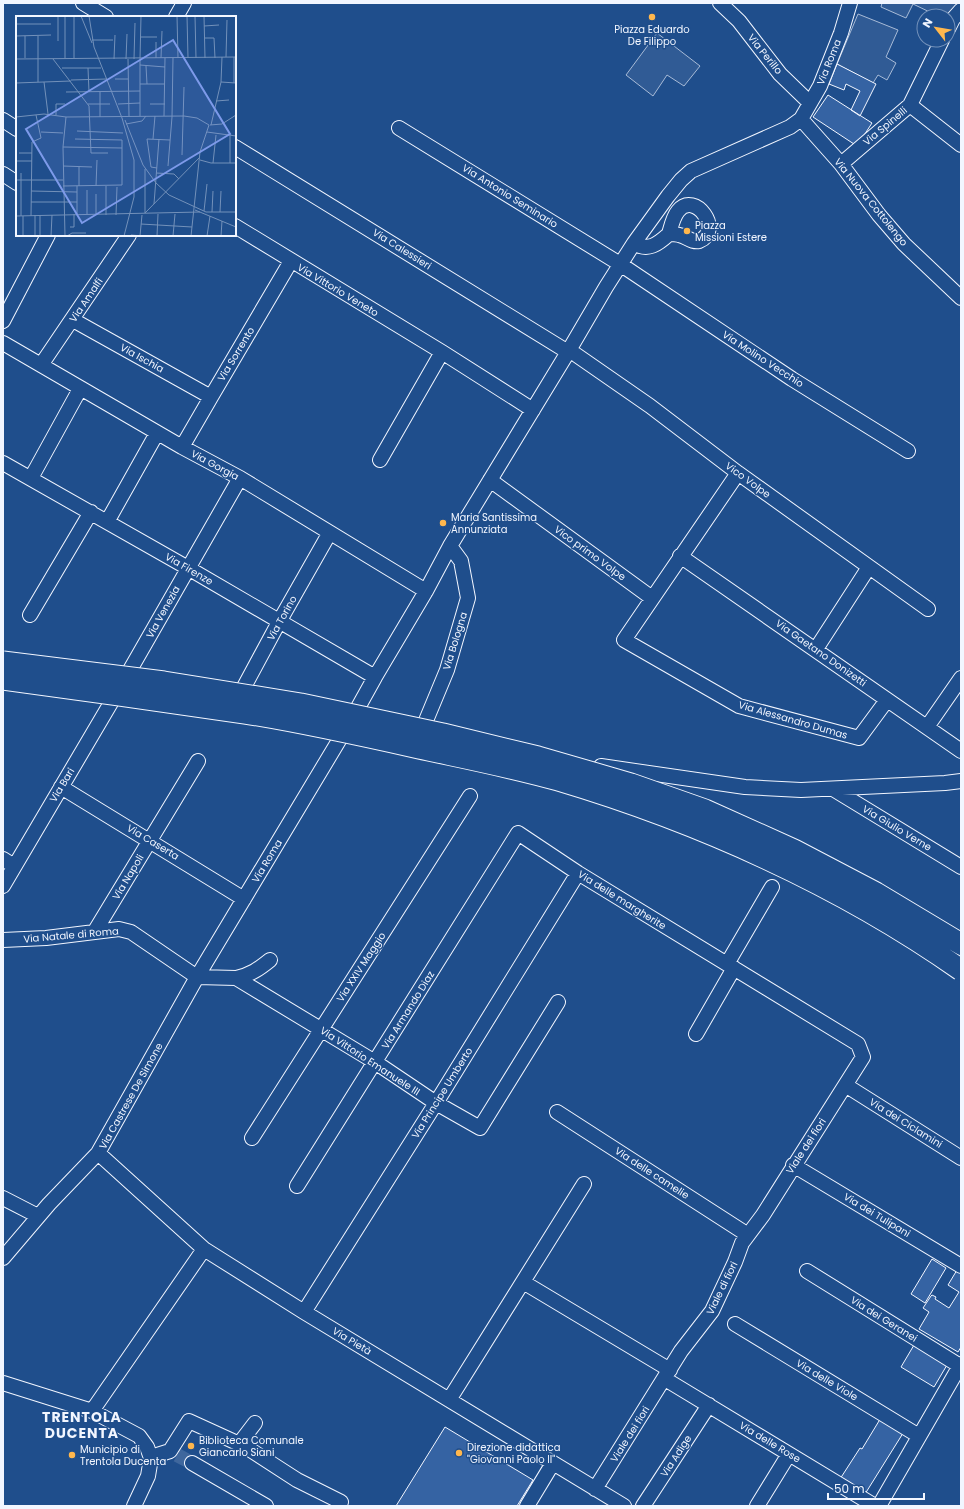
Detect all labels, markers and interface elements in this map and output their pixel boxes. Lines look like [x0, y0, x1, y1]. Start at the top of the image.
north arrow [916, 8, 956, 48]
marker: Piazza Eduardo De Filippo [647, 12, 657, 22]
text: N [918, 15, 936, 31]
inset map [16, 16, 236, 236]
place label: Piazza Eduardo De Filippo [614, 22, 690, 49]
street label: Via Perillo [744, 31, 786, 77]
street label: Via Roma [813, 37, 845, 87]
street label: Via Spinelli [860, 103, 910, 149]
street label: Via Nuova Cottolengo [831, 155, 911, 249]
street label: Via Antonio Seminario [459, 160, 561, 232]
place label: Piazza Missioni Estere [695, 218, 767, 245]
street label: Via Calessieri [370, 225, 434, 273]
marker: Piazza Missioni Estere [682, 226, 692, 236]
street label: Via Vittorio Veneto [295, 260, 381, 320]
street label: Via Amalfi [66, 275, 106, 325]
street label: Via Sorrento [214, 324, 258, 384]
street label: Via Molino Vecchio [719, 327, 807, 391]
street label: Via Ischia [117, 340, 167, 376]
street label: Via Gorgia [188, 446, 242, 484]
street label: Vico Volpe [722, 458, 774, 502]
place label: Maria Santissima Annunziata [451, 510, 537, 537]
marker: Maria Santissima Annunziata [438, 518, 448, 528]
street label: Vico primo Volpe [551, 522, 629, 584]
street label: Via Firenze [162, 549, 216, 589]
street label: Via Venezia [142, 583, 184, 641]
street label: Via Torino [263, 593, 301, 643]
street label: Via Bologna [439, 610, 471, 672]
street label: Via Gaetano Donizetti [772, 616, 870, 690]
street label: Via Alessandro Dumas [737, 697, 849, 743]
street label: Via Bari [46, 765, 78, 805]
street label: Via Giulio Verne [859, 801, 935, 855]
street label: Via Caserta [124, 820, 182, 864]
street label: Via Roma [248, 836, 286, 886]
street label: Via Napoli [109, 851, 147, 903]
street label: Via delle margherite [575, 867, 669, 933]
street label: Via Natale di Roma [23, 923, 119, 947]
street label: Via XXIV Maggio [333, 929, 389, 1005]
street label: Via Armando Diaz [378, 968, 438, 1052]
street label: Via Vittorio Emanuele III [317, 1023, 423, 1099]
street label: Via Castrese De Simone [95, 1040, 167, 1152]
street label: Via Principe Umberto [408, 1045, 476, 1141]
street label: Via dei Ciclamini [866, 1094, 946, 1152]
street label: Viale dei fiori [782, 1115, 830, 1177]
street label: Via delle camelie [612, 1143, 692, 1203]
street label: Via dei Tulipani [841, 1189, 913, 1241]
street label: Viale di fiori [703, 1259, 741, 1317]
street label: Via dei Geranei [848, 1292, 920, 1346]
street label: Via Pietà [329, 1323, 375, 1359]
street label: Via delle Viole [793, 1356, 861, 1404]
street label: Viale dei fiori [607, 1403, 653, 1465]
district label: TRENTOLA DUCENTA [42, 1407, 122, 1443]
street label: Via delle Rose [736, 1418, 804, 1466]
street label: Via Adige [657, 1432, 695, 1480]
place label: Biblioteca Comunale Giancarlo Siani [199, 1433, 304, 1460]
place label: Direzione didattica "Giovanni Paolo II" [467, 1440, 560, 1467]
marker: Biblioteca Comunale Giancarlo Siani [186, 1441, 196, 1451]
place label: Municipio di Trentola Ducenta [80, 1442, 166, 1469]
marker: Direzione didattica "Giovanni Paolo II" [454, 1448, 464, 1458]
marker: Municipio di Trentola Ducenta [67, 1450, 77, 1460]
scale bar [828, 1475, 924, 1501]
text: 50 m [834, 1480, 865, 1497]

